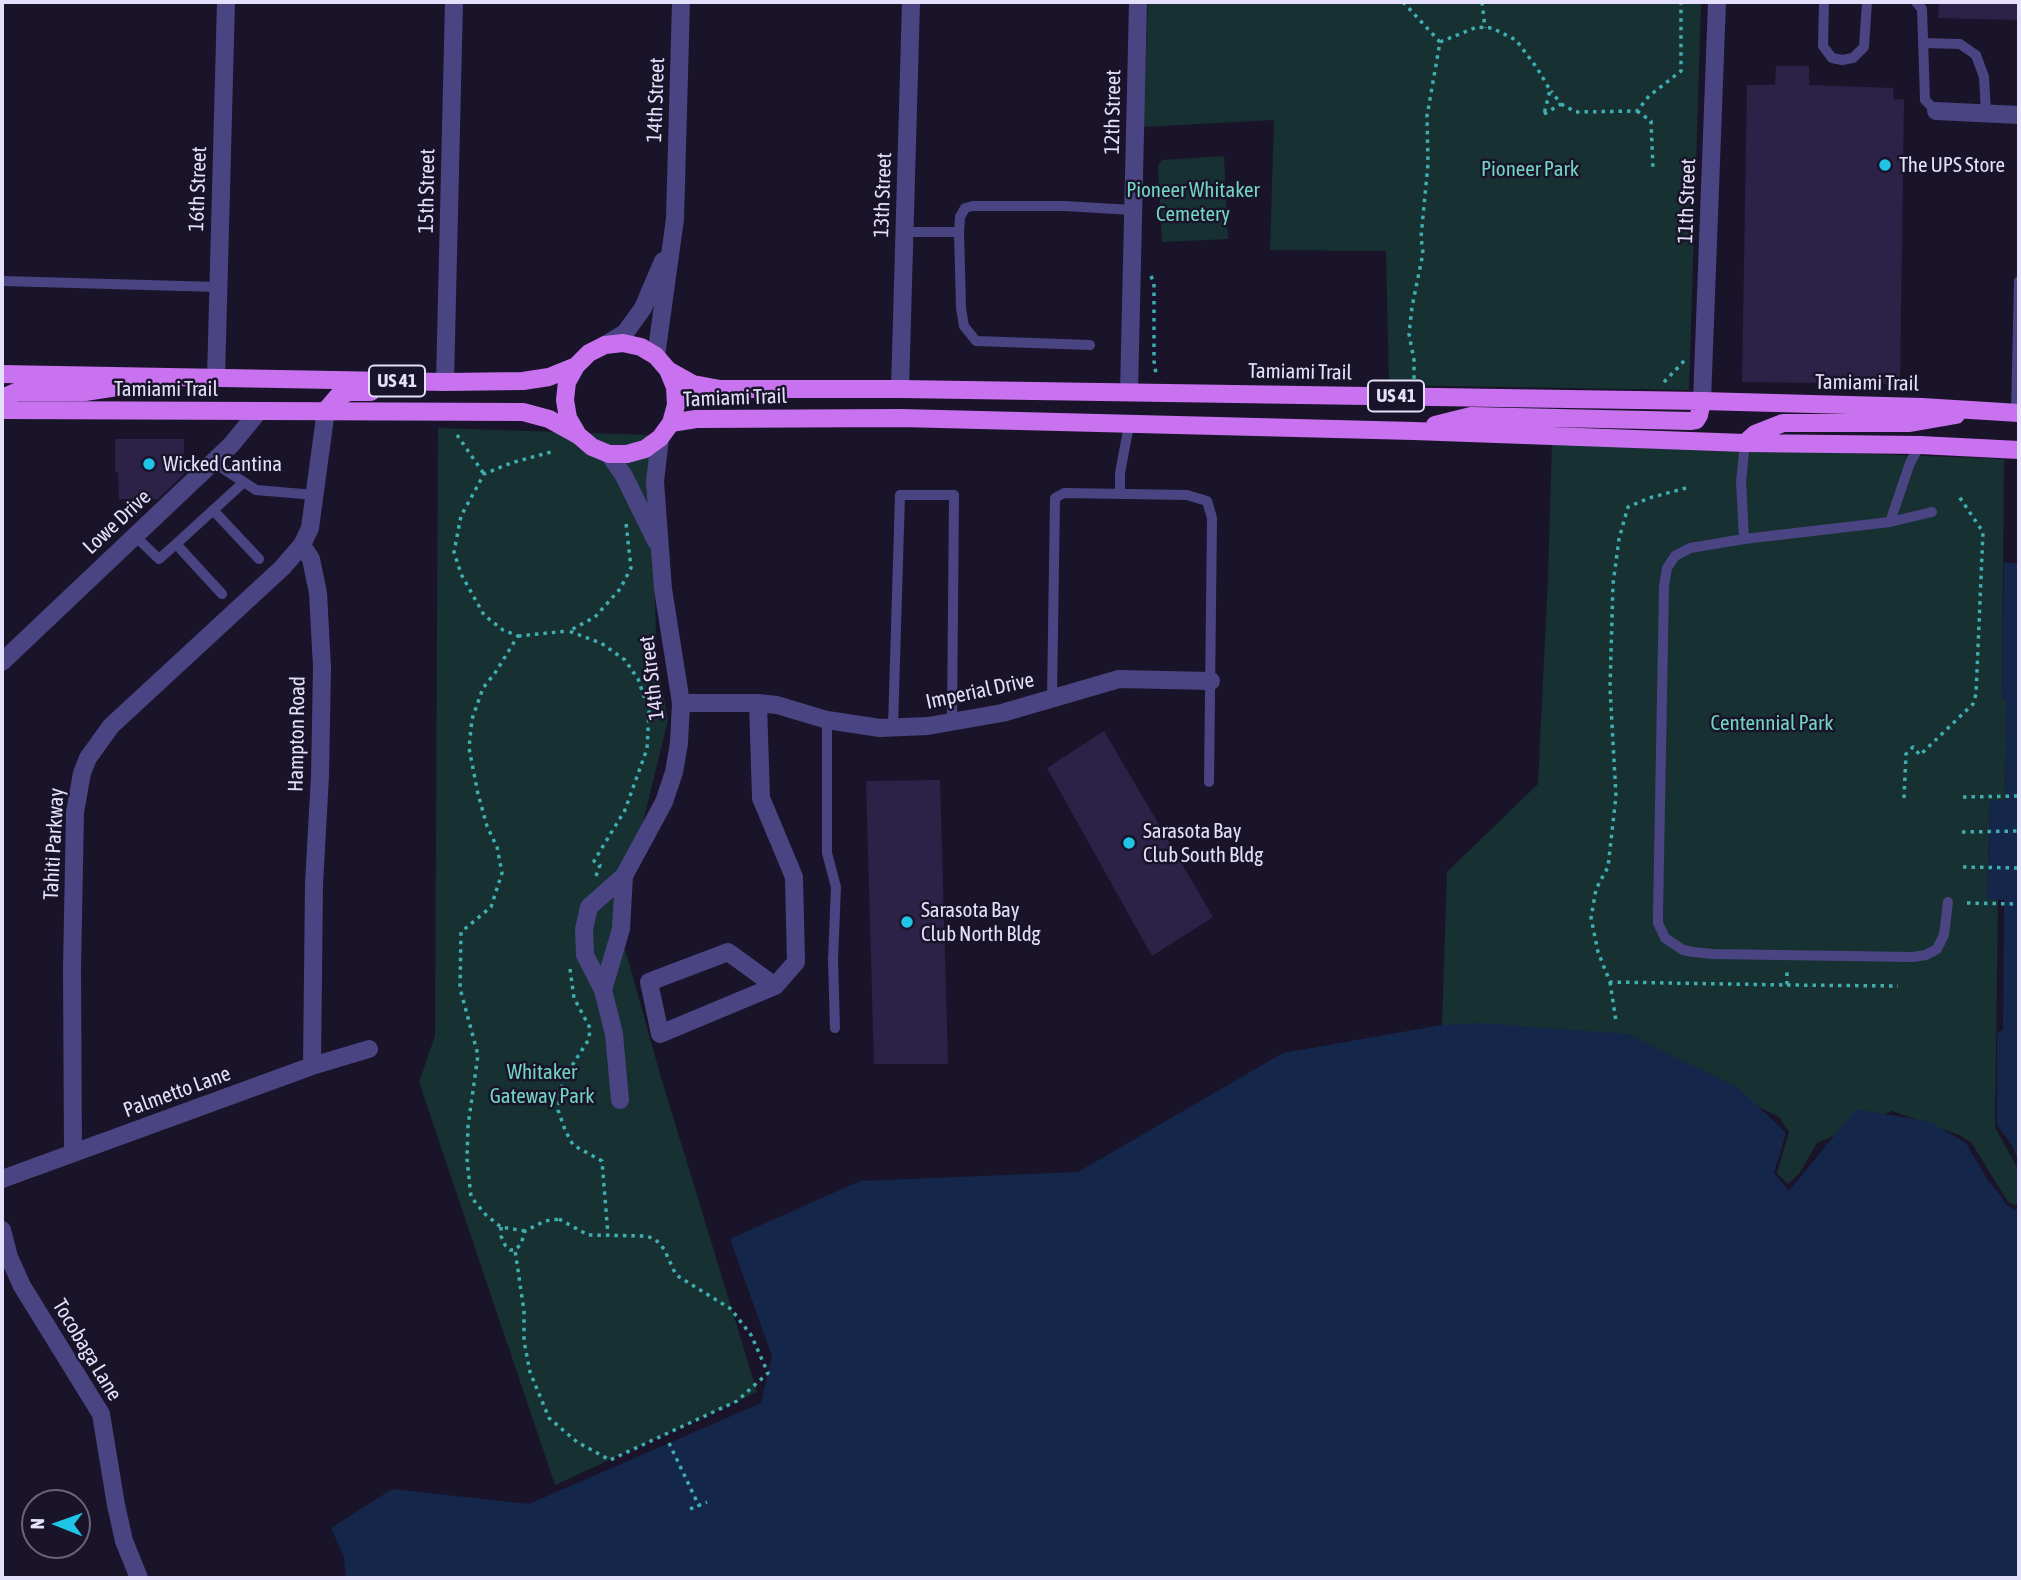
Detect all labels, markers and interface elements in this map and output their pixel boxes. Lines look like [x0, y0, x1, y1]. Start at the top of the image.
street label: 14th Street [642, 57, 670, 143]
street label: 12th Street [1100, 69, 1126, 155]
street label: 16th Street [184, 146, 212, 232]
street label: 15th Street [414, 148, 440, 234]
street label: 13th Street [869, 152, 897, 238]
place label: The UPS Store [1899, 152, 2005, 178]
park label: Pioneer Park [1481, 156, 1579, 182]
marker: The UPS Store [1877, 157, 1893, 173]
street label: 11th Street [1673, 158, 1701, 244]
park label: Pioneer Whitaker Cemetery [1126, 177, 1260, 227]
street label: Tamiami Trail [1248, 358, 1352, 386]
road number: US 41 [369, 366, 425, 396]
street label: Tamiami Trail [1815, 369, 1919, 397]
street label: Tamiami Trail [114, 376, 218, 402]
road number: US 41 [1368, 380, 1424, 412]
street label: Tamiami Trail [683, 384, 787, 412]
place label: Wicked Cantina [163, 451, 282, 477]
marker: Wicked Cantina [141, 456, 157, 472]
street label: Lowe Drive [78, 484, 156, 560]
street label: 14th Street [634, 634, 670, 722]
street label: Imperial Drive [924, 667, 1036, 715]
street label: Hampton Road [283, 676, 311, 792]
park label: Centennial Park [1710, 710, 1834, 736]
street label: Tahiti Parkway [38, 787, 70, 901]
place label: Sarasota Bay Club South Bldg [1143, 818, 1263, 868]
marker: Sarasota Bay Club South Bldg [1121, 835, 1137, 851]
place label: Sarasota Bay Club North Bldg [921, 897, 1041, 947]
marker: Sarasota Bay Club North Bldg [899, 914, 915, 930]
park label: Whitaker Gateway Park [490, 1059, 594, 1109]
street label: Palmetto Lane [120, 1061, 234, 1123]
street label: Tocobaga Lane [47, 1295, 127, 1405]
north arrow [21, 1489, 91, 1559]
text: N [26, 1518, 48, 1529]

